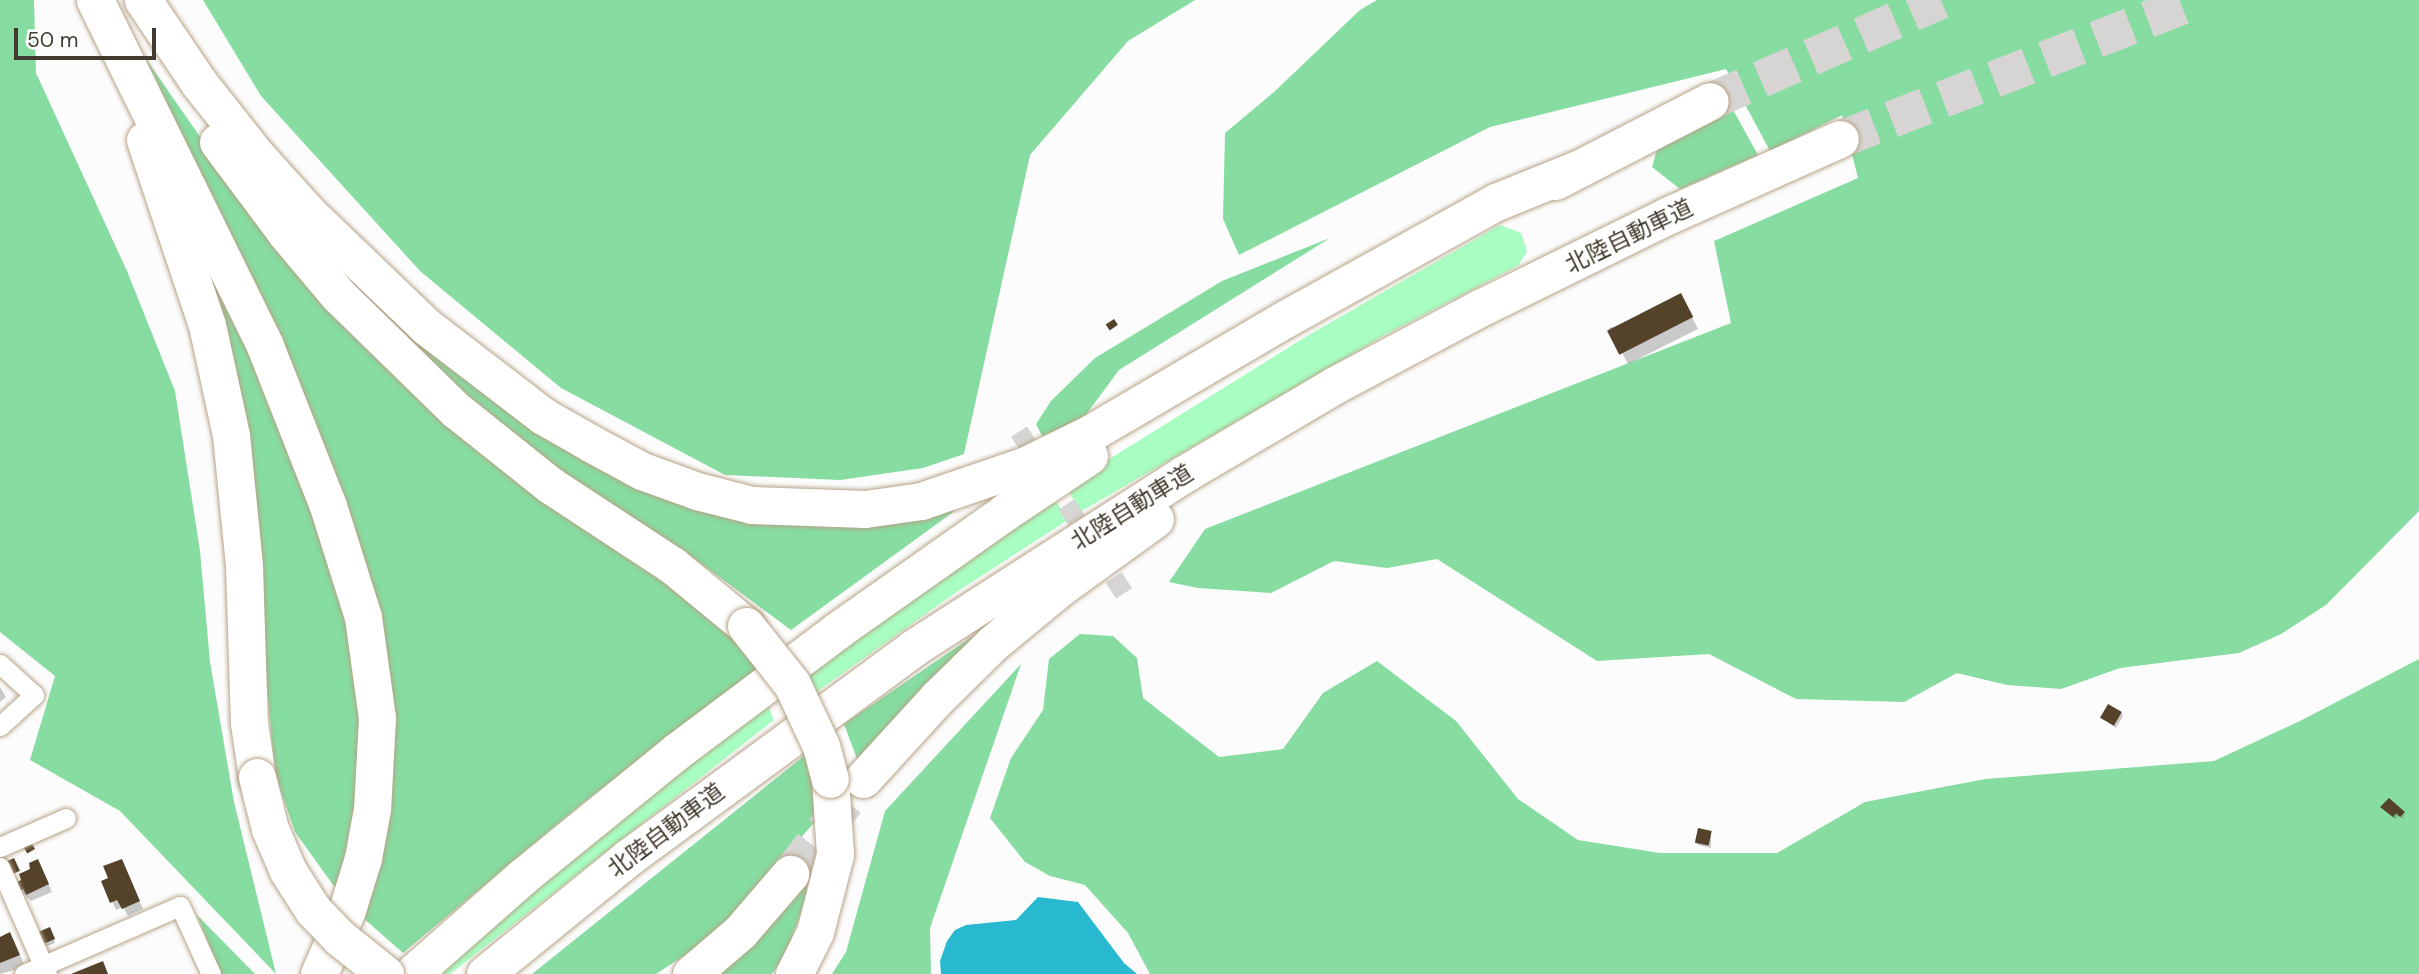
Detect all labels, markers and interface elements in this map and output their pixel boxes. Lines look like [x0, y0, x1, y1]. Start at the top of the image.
scale bar [18, 14, 159, 58]
text: 50 m [27, 26, 78, 54]
street label: 北陸自動車道 [1561, 193, 1697, 279]
street label: 北陸自動車道 [1066, 459, 1198, 555]
street label: 北陸自動車道 [603, 777, 729, 883]

